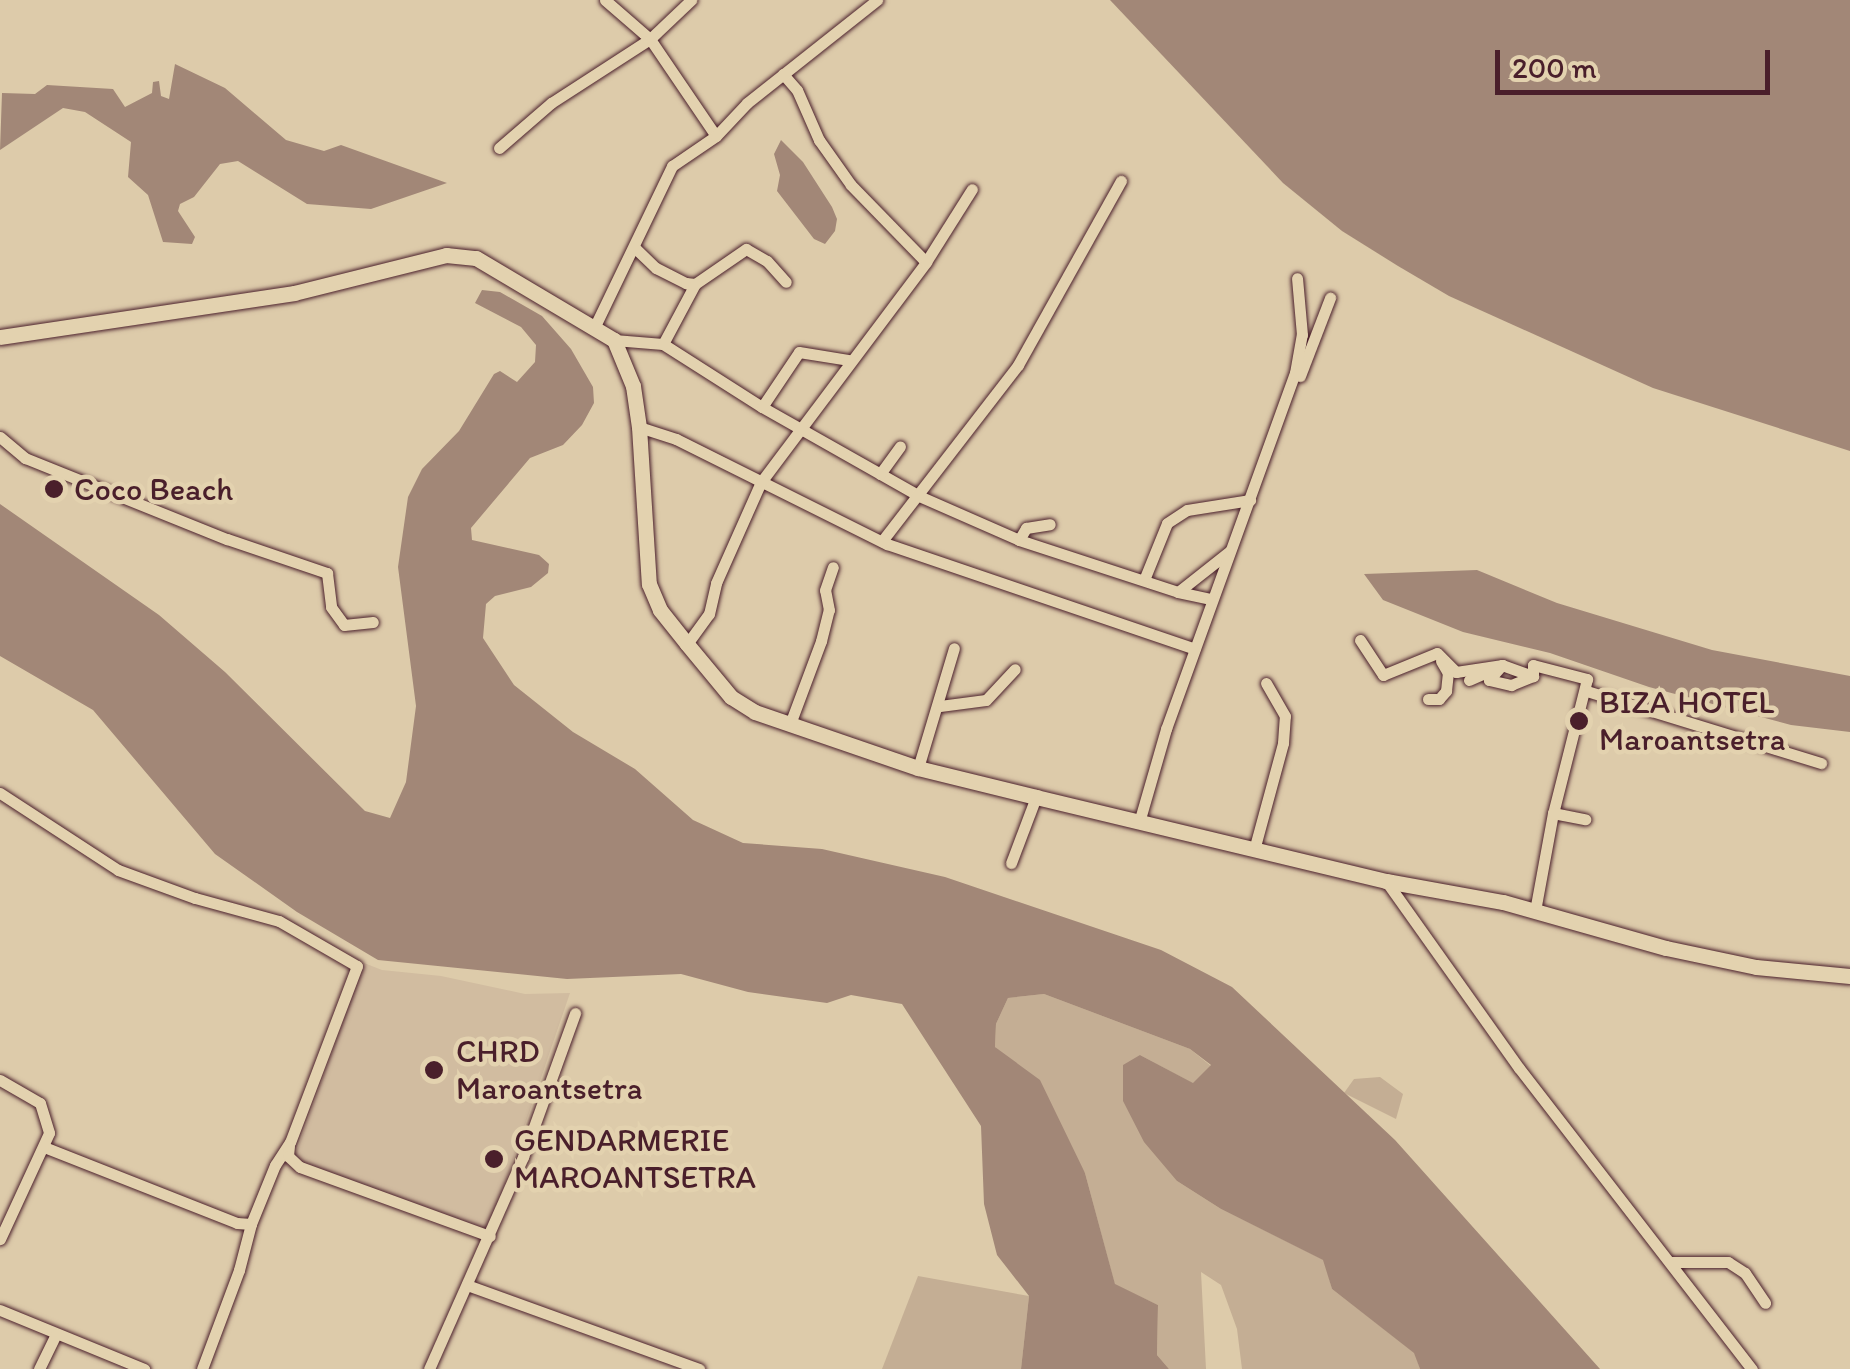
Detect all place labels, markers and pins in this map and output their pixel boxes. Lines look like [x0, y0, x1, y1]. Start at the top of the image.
place label: Coco Beach [74, 470, 232, 508]
marker: Coco Beach [43, 478, 65, 500]
place label: BIZA HOTEL Maroantsetra [1599, 684, 1785, 759]
marker: BIZA HOTEL Maroantsetra [1568, 710, 1590, 732]
place label: CHRD Maroantsetra [456, 1033, 642, 1108]
marker: CHRD Maroantsetra [421, 1057, 447, 1083]
place label: GENDARMERIE MAROANTSETRA [514, 1122, 756, 1197]
marker: GENDARMERIE MAROANTSETRA [483, 1148, 505, 1170]

